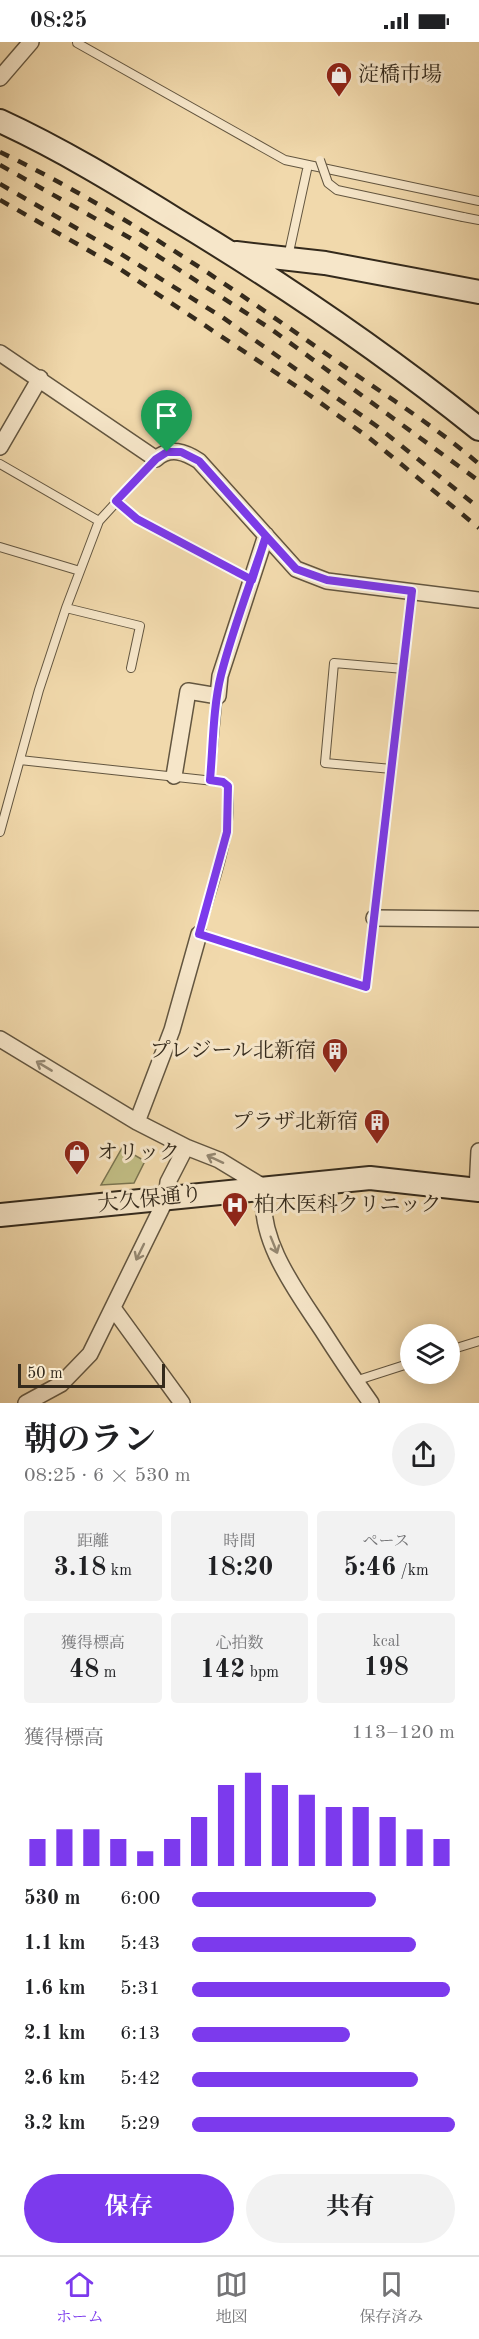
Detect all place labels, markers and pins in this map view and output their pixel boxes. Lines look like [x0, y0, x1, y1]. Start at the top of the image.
shop icon: 淀橋市場 [324, 60, 354, 98]
place label: 淀橋市場 [358, 63, 442, 86]
pin [141, 390, 192, 452]
building icon: プレジール北新宿 [320, 1036, 350, 1074]
place label: プレジール北新宿 [150, 1039, 316, 1062]
building icon: プラザ北新宿 [362, 1107, 392, 1145]
place label: プラザ北新宿 [232, 1110, 358, 1133]
shop icon: オリック [62, 1138, 92, 1176]
place label: オリック [97, 1142, 180, 1164]
hospital icon: 柏木医科クリニック [220, 1190, 250, 1228]
place label: 柏木医科クリニック [254, 1193, 442, 1216]

